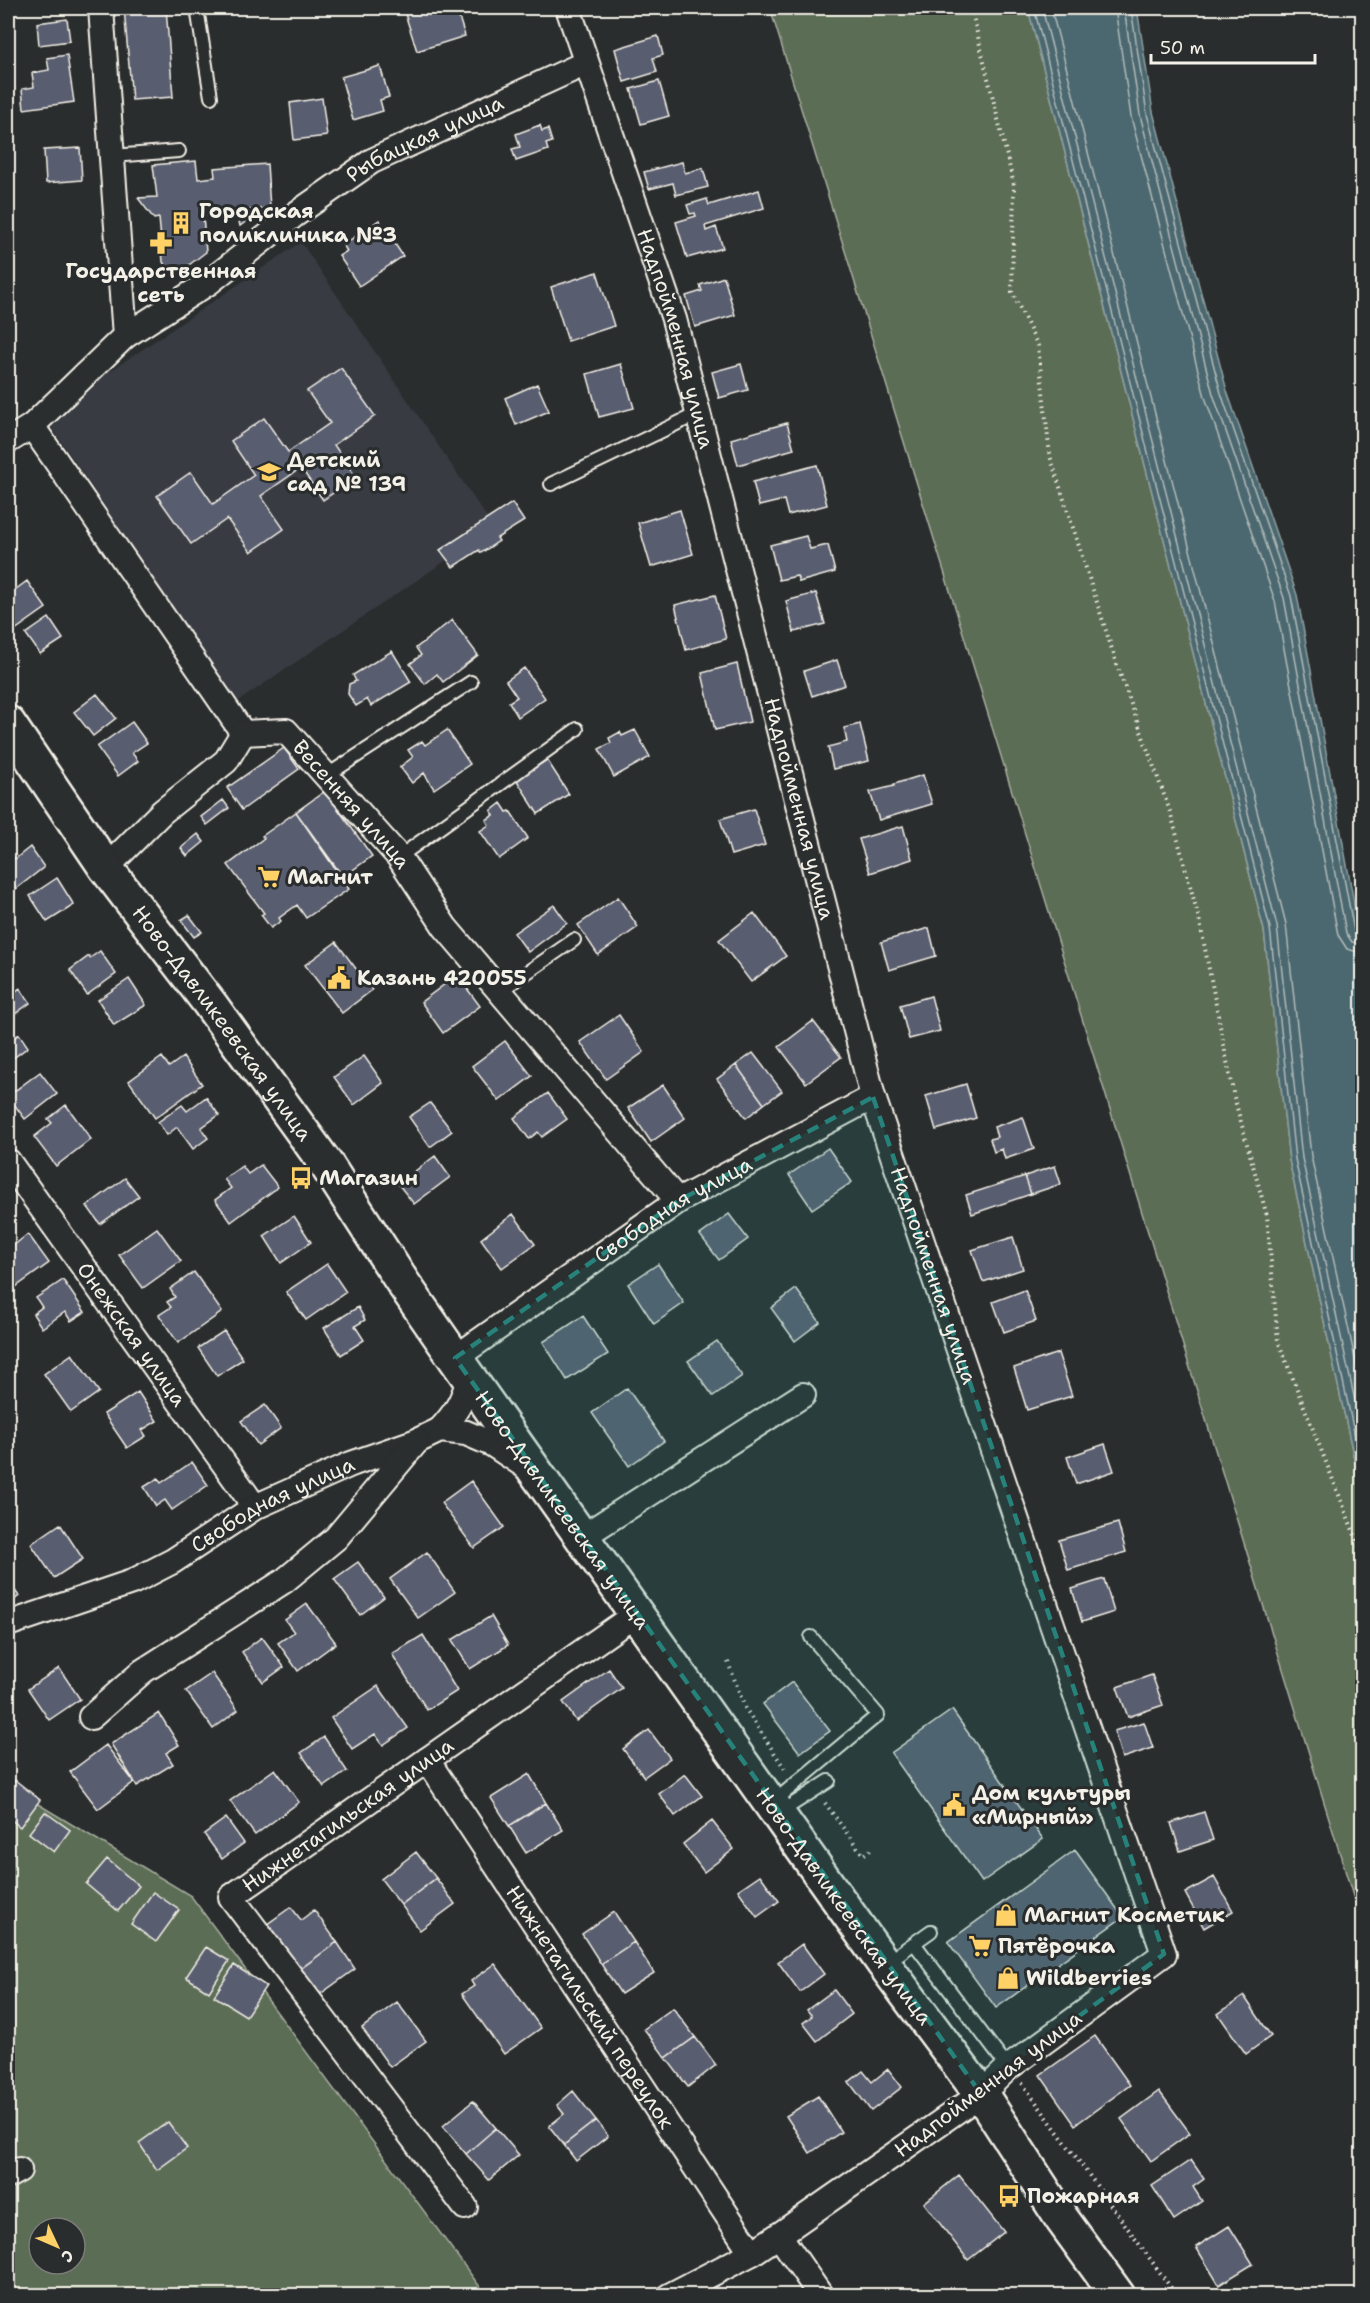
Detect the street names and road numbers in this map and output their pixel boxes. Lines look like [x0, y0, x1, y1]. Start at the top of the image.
street label: Рыбацкая улица [340, 89, 508, 189]
street label: Надпойменная улица [630, 225, 721, 452]
street label: Надпойменная улица [757, 695, 841, 923]
street label: Весенняя улица [286, 734, 417, 874]
street label: Ново-Давликеевская улица [126, 900, 319, 1147]
street label: Свободная улица [589, 1150, 757, 1270]
street label: Надпойменная улица [884, 1163, 983, 1388]
street label: Онежская улица [71, 1257, 193, 1412]
street label: Ново-Давликеевская улица [468, 1385, 657, 1635]
street label: Свободная улица [185, 1450, 359, 1559]
street label: Нижнетагильская улица [236, 1732, 459, 1899]
street label: Ново-Давликеевская улица [749, 1782, 939, 2031]
street label: Нижнетагильский переулок [499, 1880, 680, 2134]
street label: Надпойменная улица [889, 2004, 1087, 2164]

